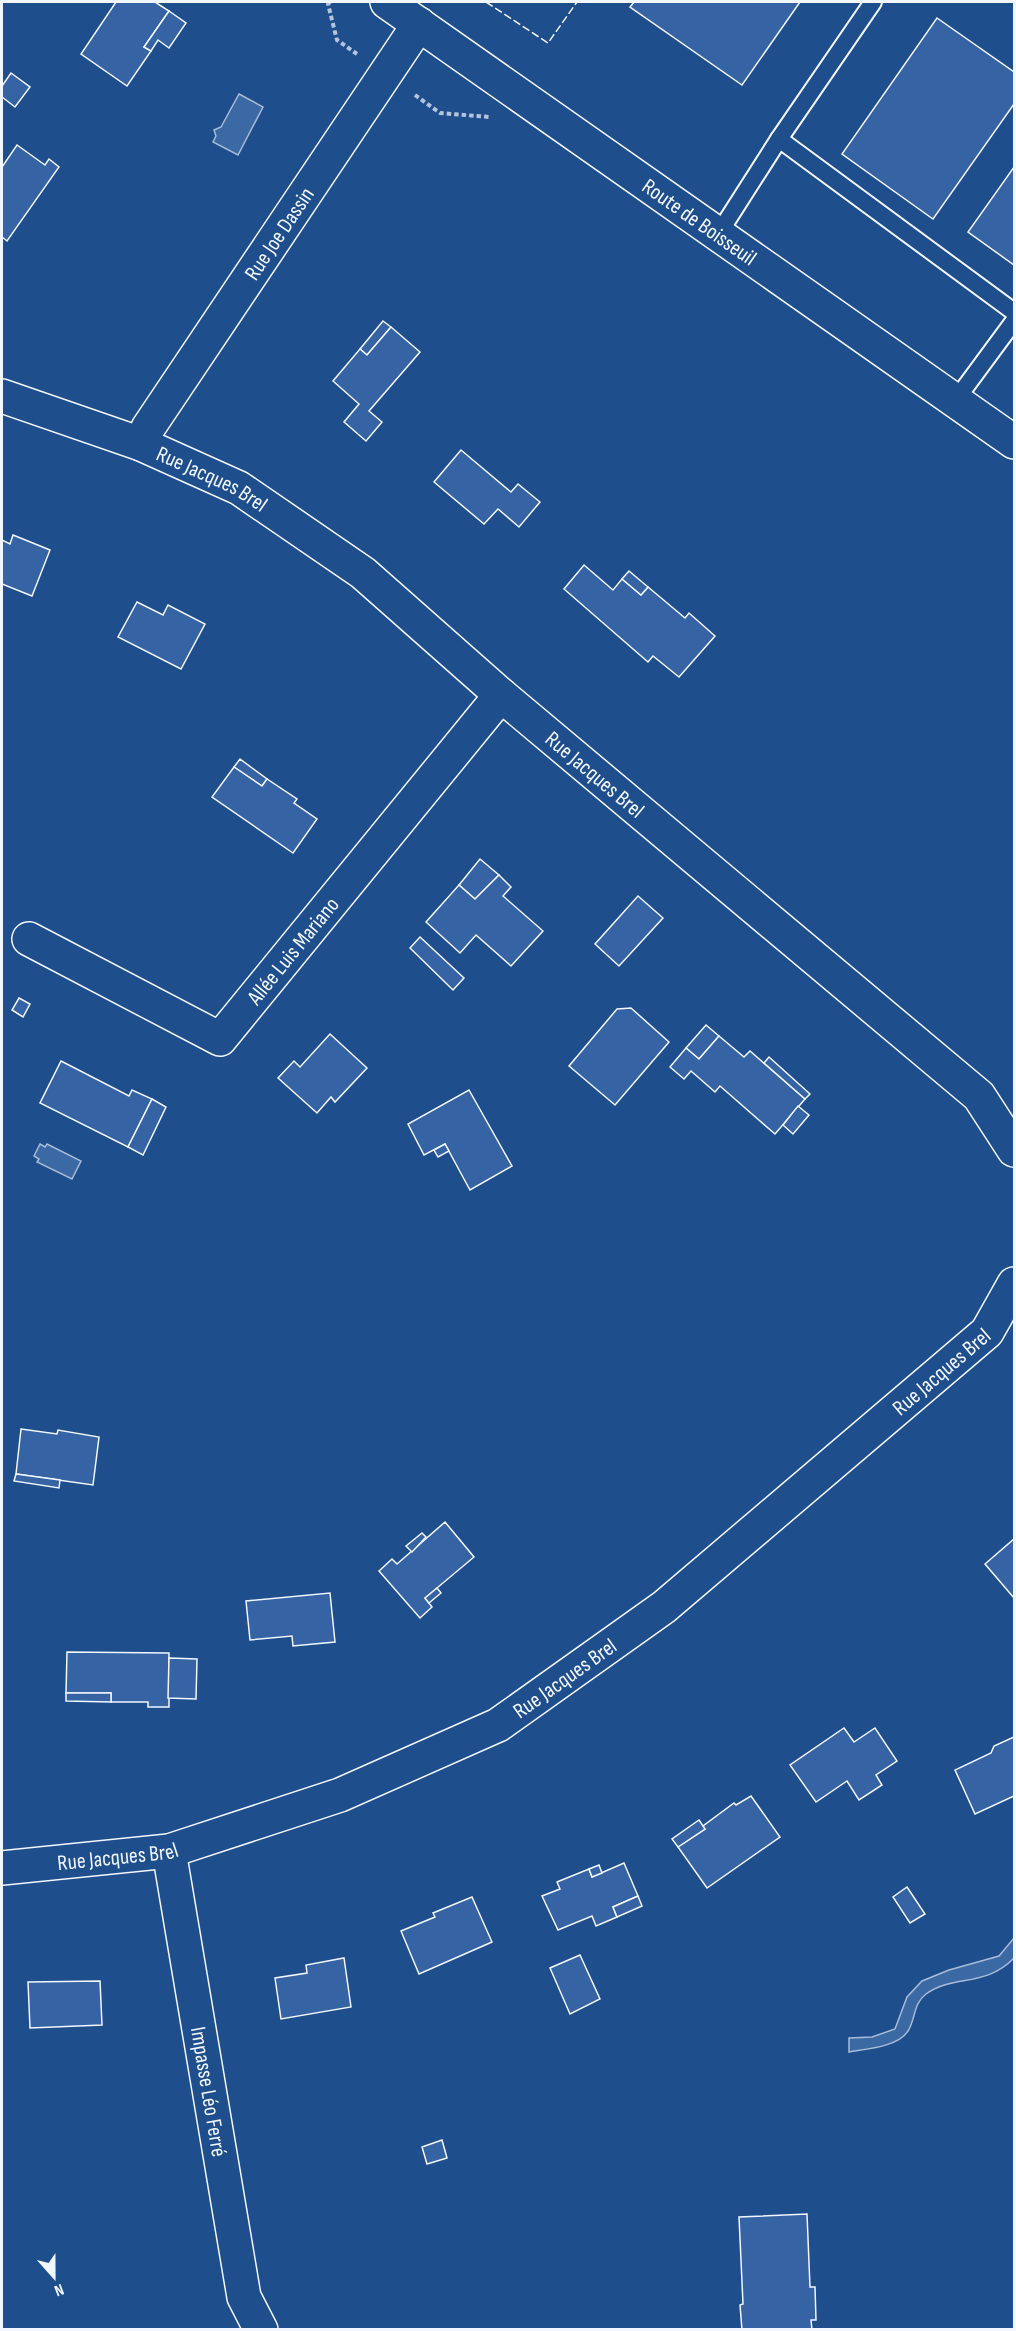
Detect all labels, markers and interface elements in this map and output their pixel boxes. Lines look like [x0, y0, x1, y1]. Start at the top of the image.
street label: Route de Boisseuil [636, 173, 761, 272]
street label: Rue Joe Dassin [239, 183, 321, 286]
street label: Rue Jacques Brel [152, 441, 272, 518]
street label: Rue Jacques Brel [539, 726, 649, 824]
street label: Allée Luis Mariano [241, 892, 345, 1011]
street label: Rue Jacques Brel [887, 1323, 997, 1422]
street label: Rue Jacques Brel [508, 1633, 622, 1725]
street label: Rue Jacques Brel [56, 1837, 182, 1877]
street label: Impasse Léo Ferré [184, 2025, 232, 2159]
north arrow [24, 2247, 84, 2307]
text: N [51, 2279, 66, 2300]

